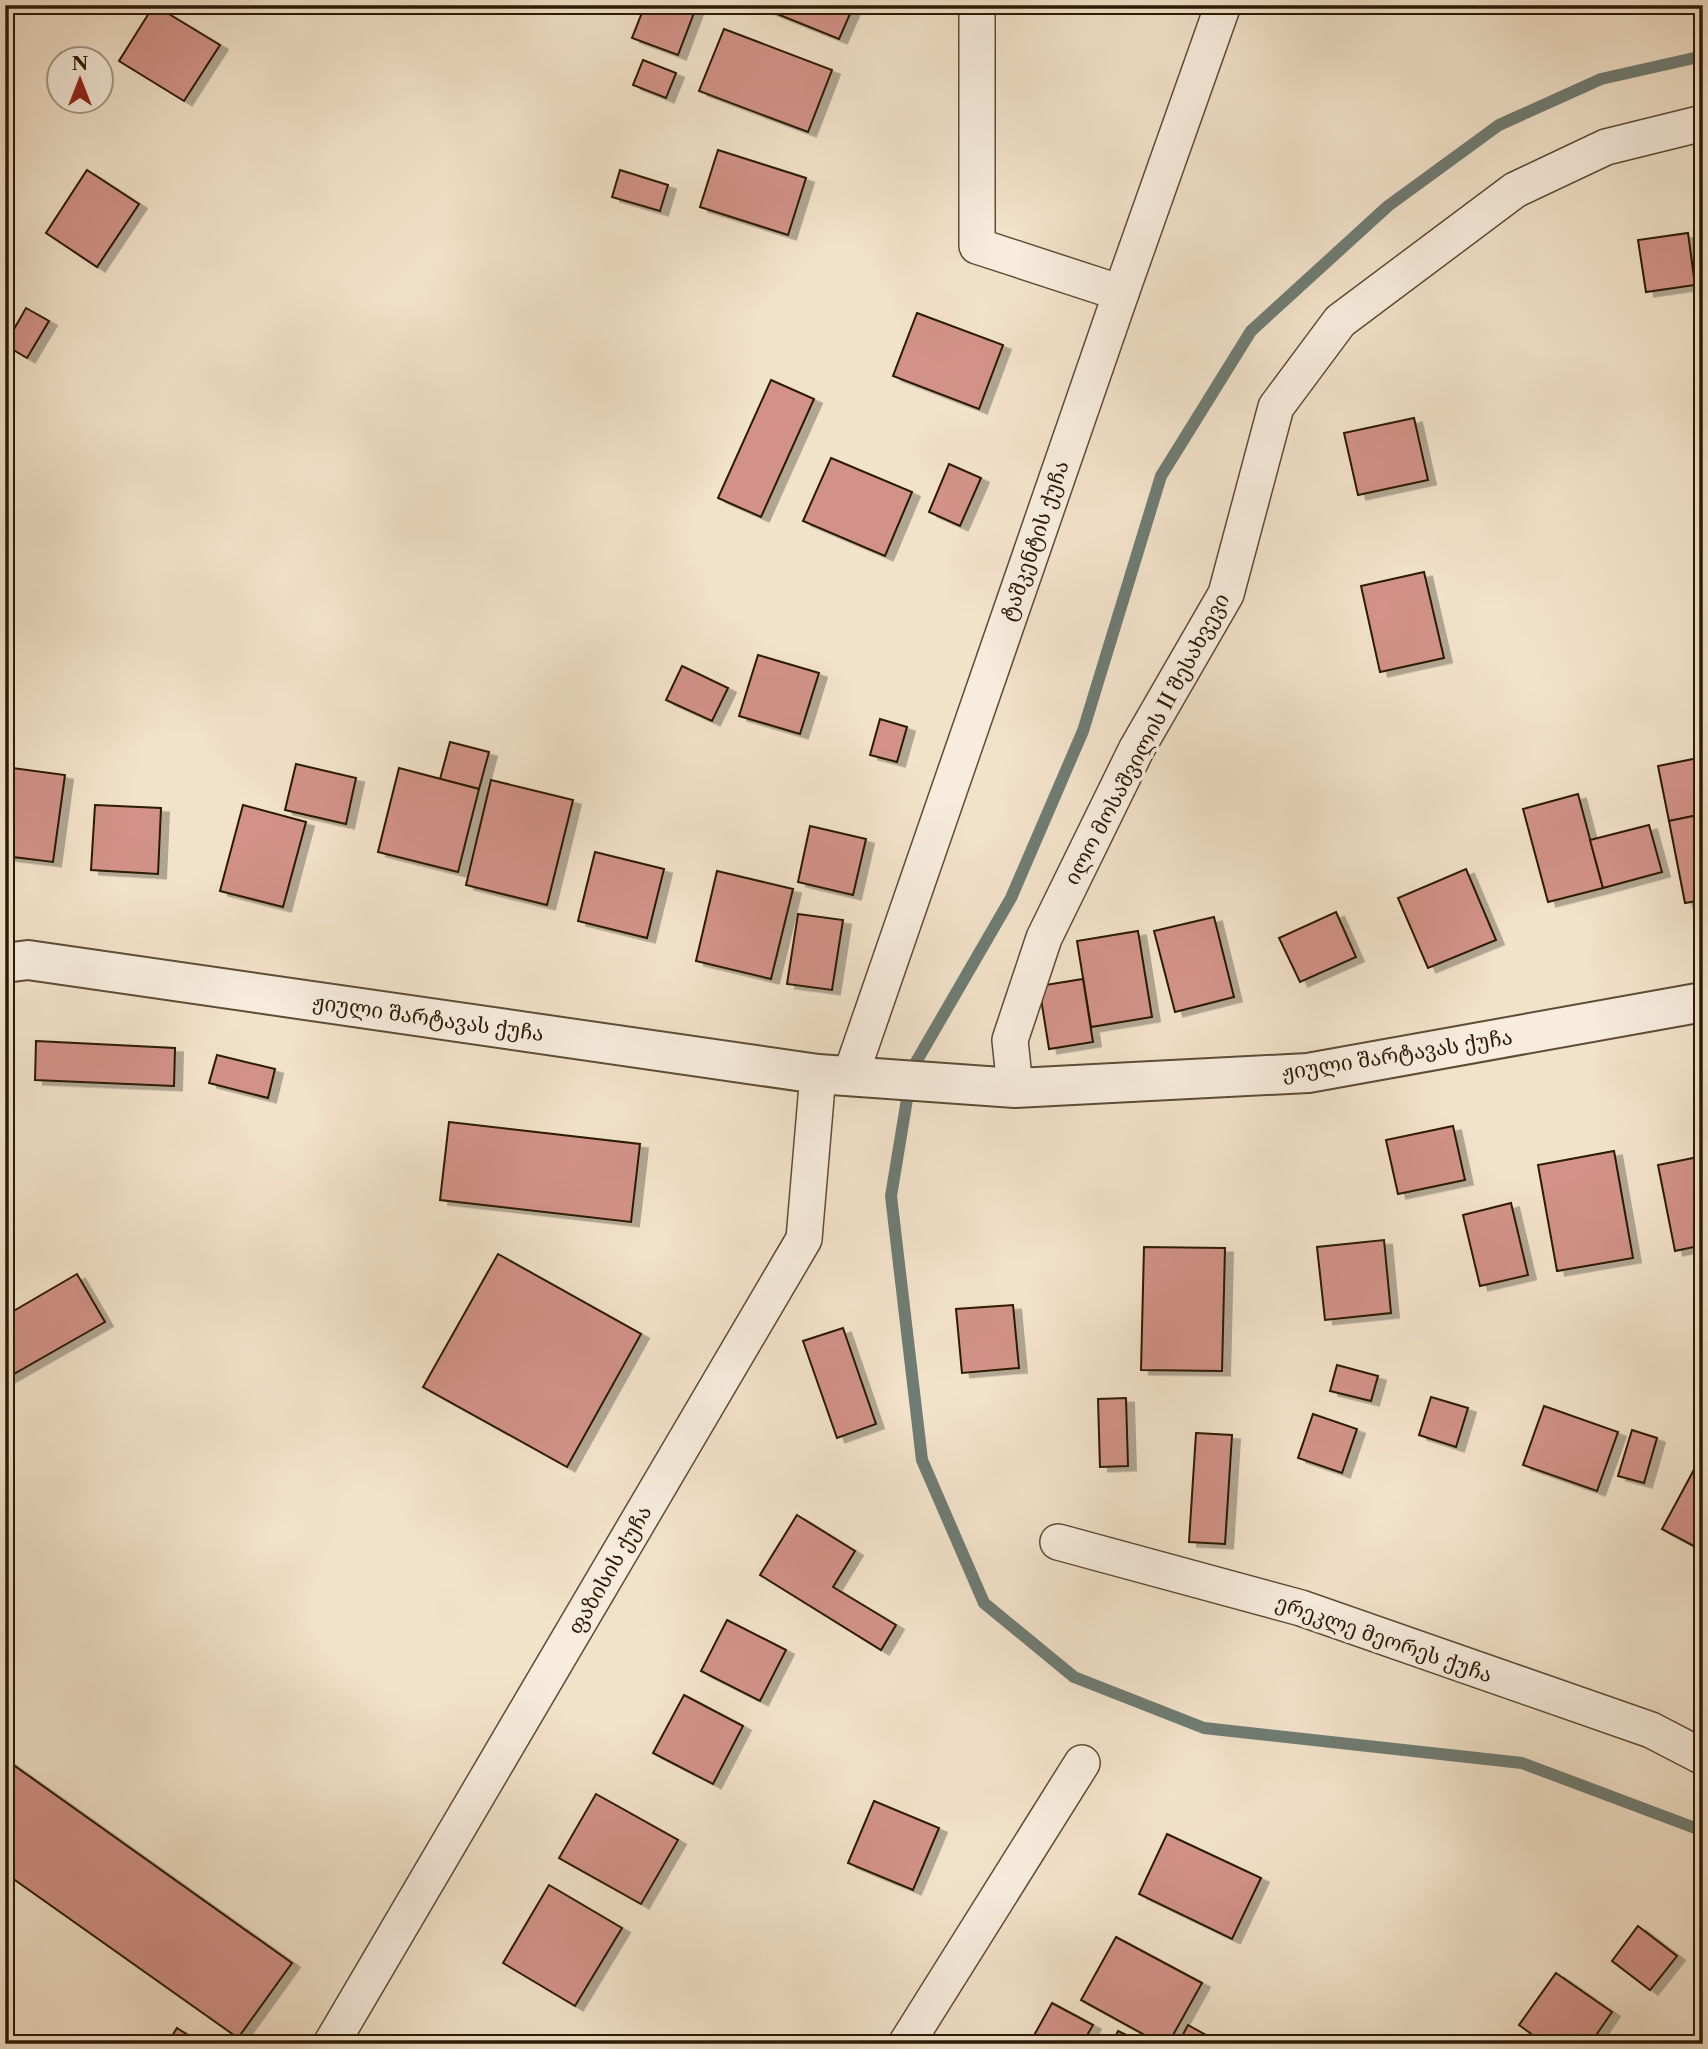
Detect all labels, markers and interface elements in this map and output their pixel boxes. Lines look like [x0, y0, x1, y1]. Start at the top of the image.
north arrow [46, 46, 116, 116]
text: N [72, 52, 88, 75]
street label: ტაშკენტის ქუჩა [995, 457, 1075, 625]
street label: ილო მოსაშვილის II შესახვევი [1059, 589, 1235, 889]
street label: ჟიული შარტავას ქუჩა [311, 989, 545, 1047]
street label: ჟიული შარტავას ქუჩა [1280, 1024, 1514, 1086]
street label: ფაზისის ქუჩა [563, 1501, 657, 1639]
street label: ერეკლე მეორეს ქუჩა [1272, 1590, 1496, 1688]

